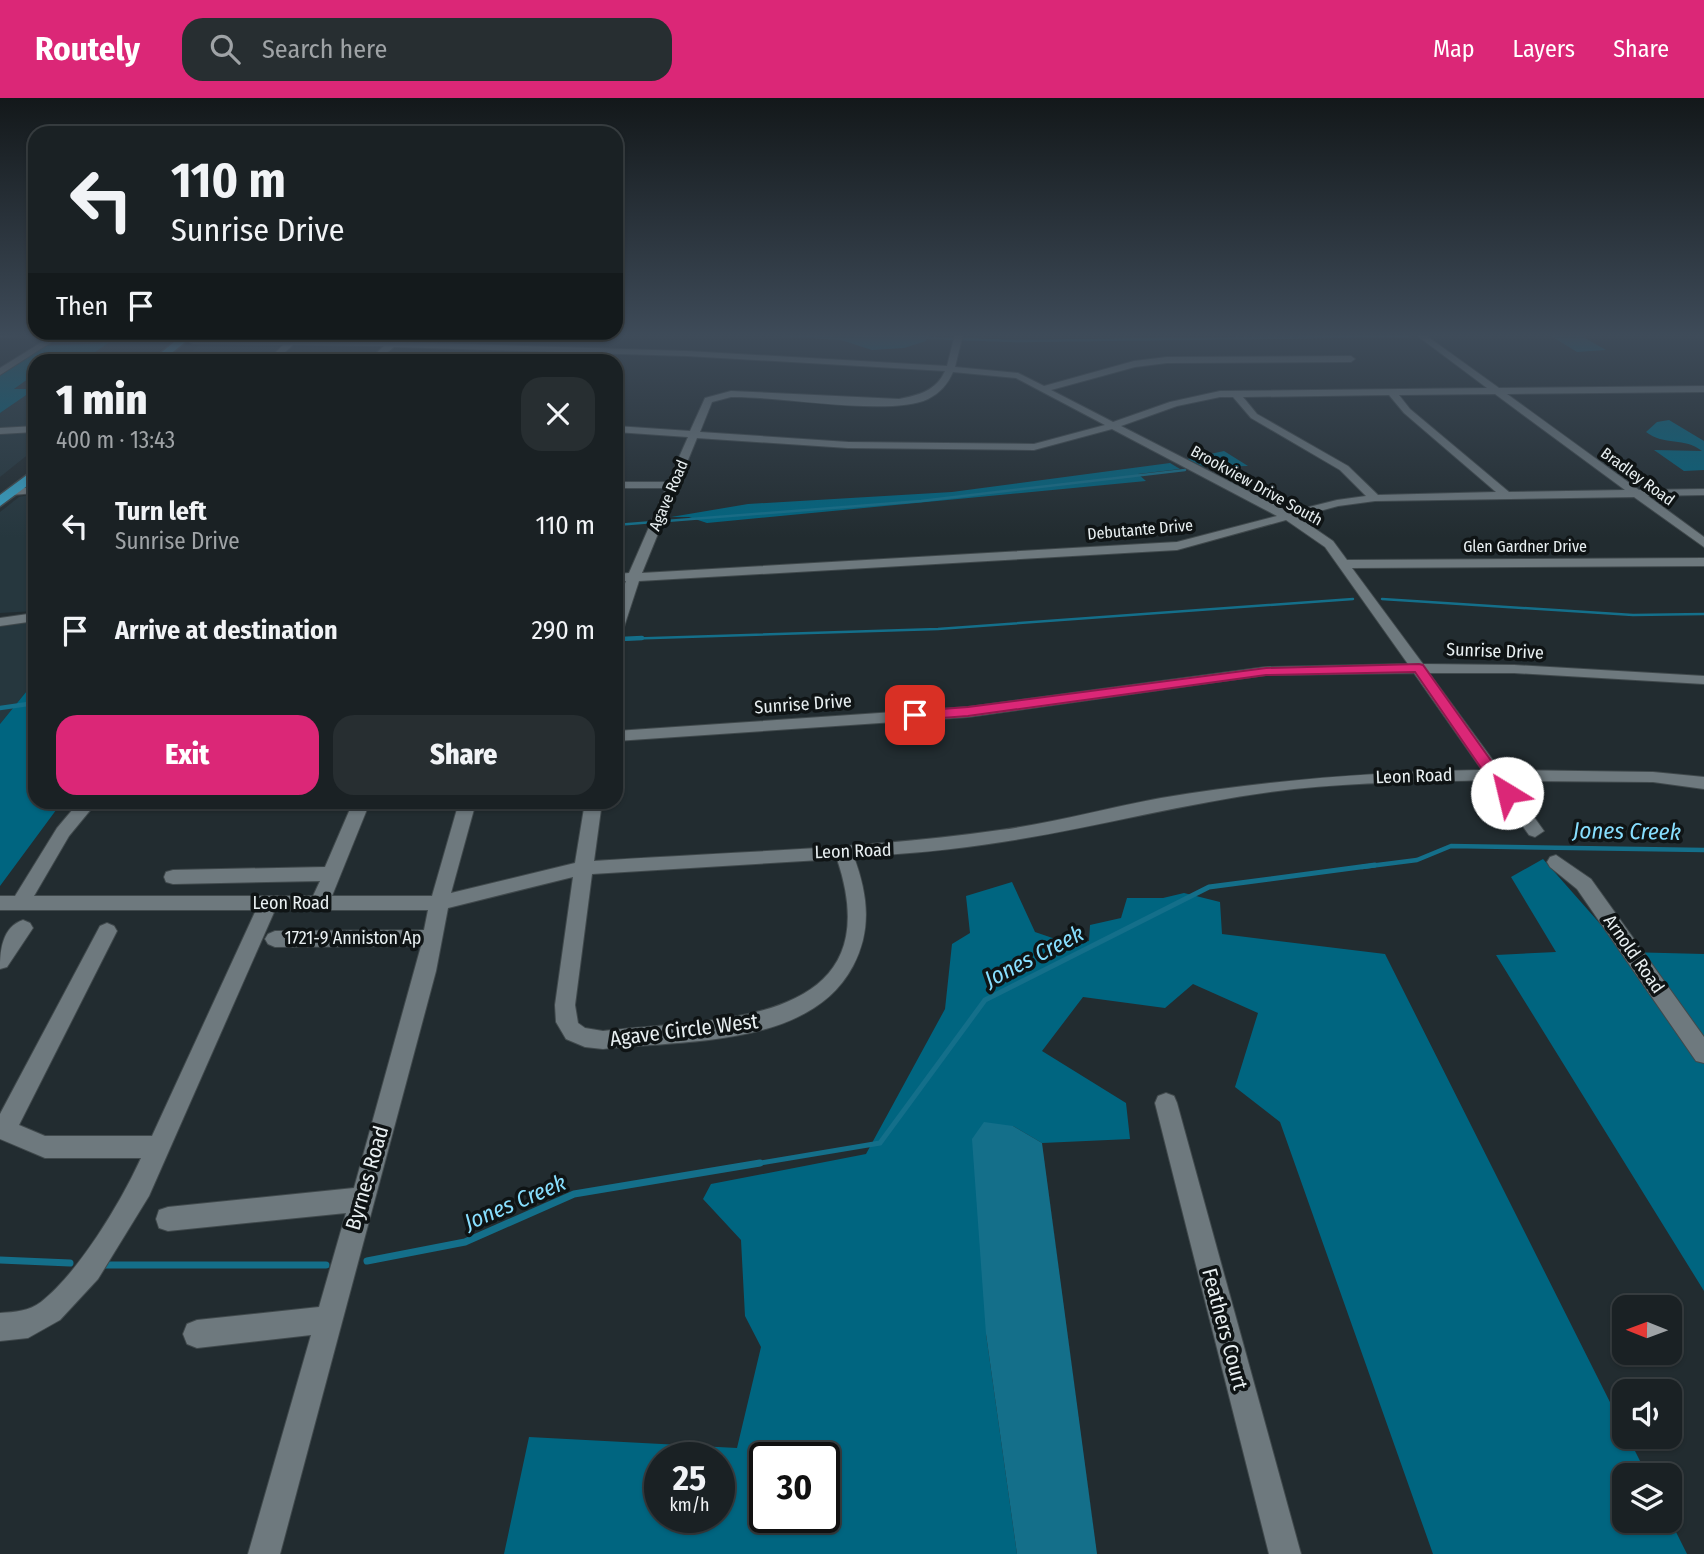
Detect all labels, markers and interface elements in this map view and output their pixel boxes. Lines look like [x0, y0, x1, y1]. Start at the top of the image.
search box [182, 18, 672, 81]
text: Routely [35, 29, 140, 69]
icon: search [206, 30, 244, 68]
text: Search here [262, 34, 387, 65]
text: Map [1433, 35, 1475, 63]
text: Layers [1513, 35, 1575, 63]
text: Share [1613, 35, 1669, 63]
text: 110 m [171, 151, 286, 210]
icon: left [56, 154, 147, 245]
text: Sunrise Drive [171, 211, 344, 249]
icon: arrive [122, 287, 160, 325]
text: Then [56, 291, 108, 322]
text: 1 min [56, 375, 147, 425]
button: close [521, 377, 595, 451]
text: 400 m · 13:43 [56, 426, 175, 454]
street label: Brookview Drive South [1188, 441, 1326, 530]
street label: Bradley Road [1597, 443, 1678, 509]
street label: Agave Road [645, 457, 692, 533]
text: Turn left [115, 496, 207, 527]
icon: left [56, 507, 94, 545]
text: 110 m [535, 510, 595, 541]
street label: Debutante Drive [1086, 515, 1194, 544]
text: Sunrise Drive [115, 527, 240, 555]
street label: Glen Gardner Drive [1463, 537, 1587, 556]
icon: arrive [56, 612, 94, 650]
text: Arrive at destination [115, 615, 338, 646]
text: 290 m [531, 615, 595, 646]
street label: Sunrise Drive [1446, 638, 1544, 664]
pin [885, 685, 945, 745]
street label: Sunrise Drive [754, 690, 853, 718]
icon: arrive [896, 696, 934, 734]
button: Exit [56, 715, 319, 795]
button: Share [333, 715, 595, 795]
position arrow [1470, 756, 1544, 830]
street label: Leon Road [1375, 764, 1453, 788]
water label: Jones Creek [1571, 816, 1681, 846]
street label: Leon Road [814, 839, 892, 863]
street label: Leon Road [253, 892, 329, 914]
street label: Arnold Road [1599, 911, 1669, 997]
water label: Jones Creek [978, 919, 1088, 994]
street label: 1721-9 Anniston Ap [285, 927, 421, 949]
street label: Agave Circle West [608, 1008, 760, 1052]
street label: Byrnes Road [340, 1123, 394, 1233]
water label: Jones Creek [458, 1168, 570, 1237]
street label: Feathers Court [1196, 1265, 1254, 1393]
north arrow [1612, 1295, 1682, 1365]
map controls [1612, 1295, 1682, 1533]
button: sound [1612, 1379, 1682, 1449]
speed limit sign: 30 [749, 1442, 840, 1533]
text: 25 [673, 1457, 706, 1499]
button: layers [1612, 1463, 1682, 1533]
text: km/h [669, 1494, 710, 1516]

